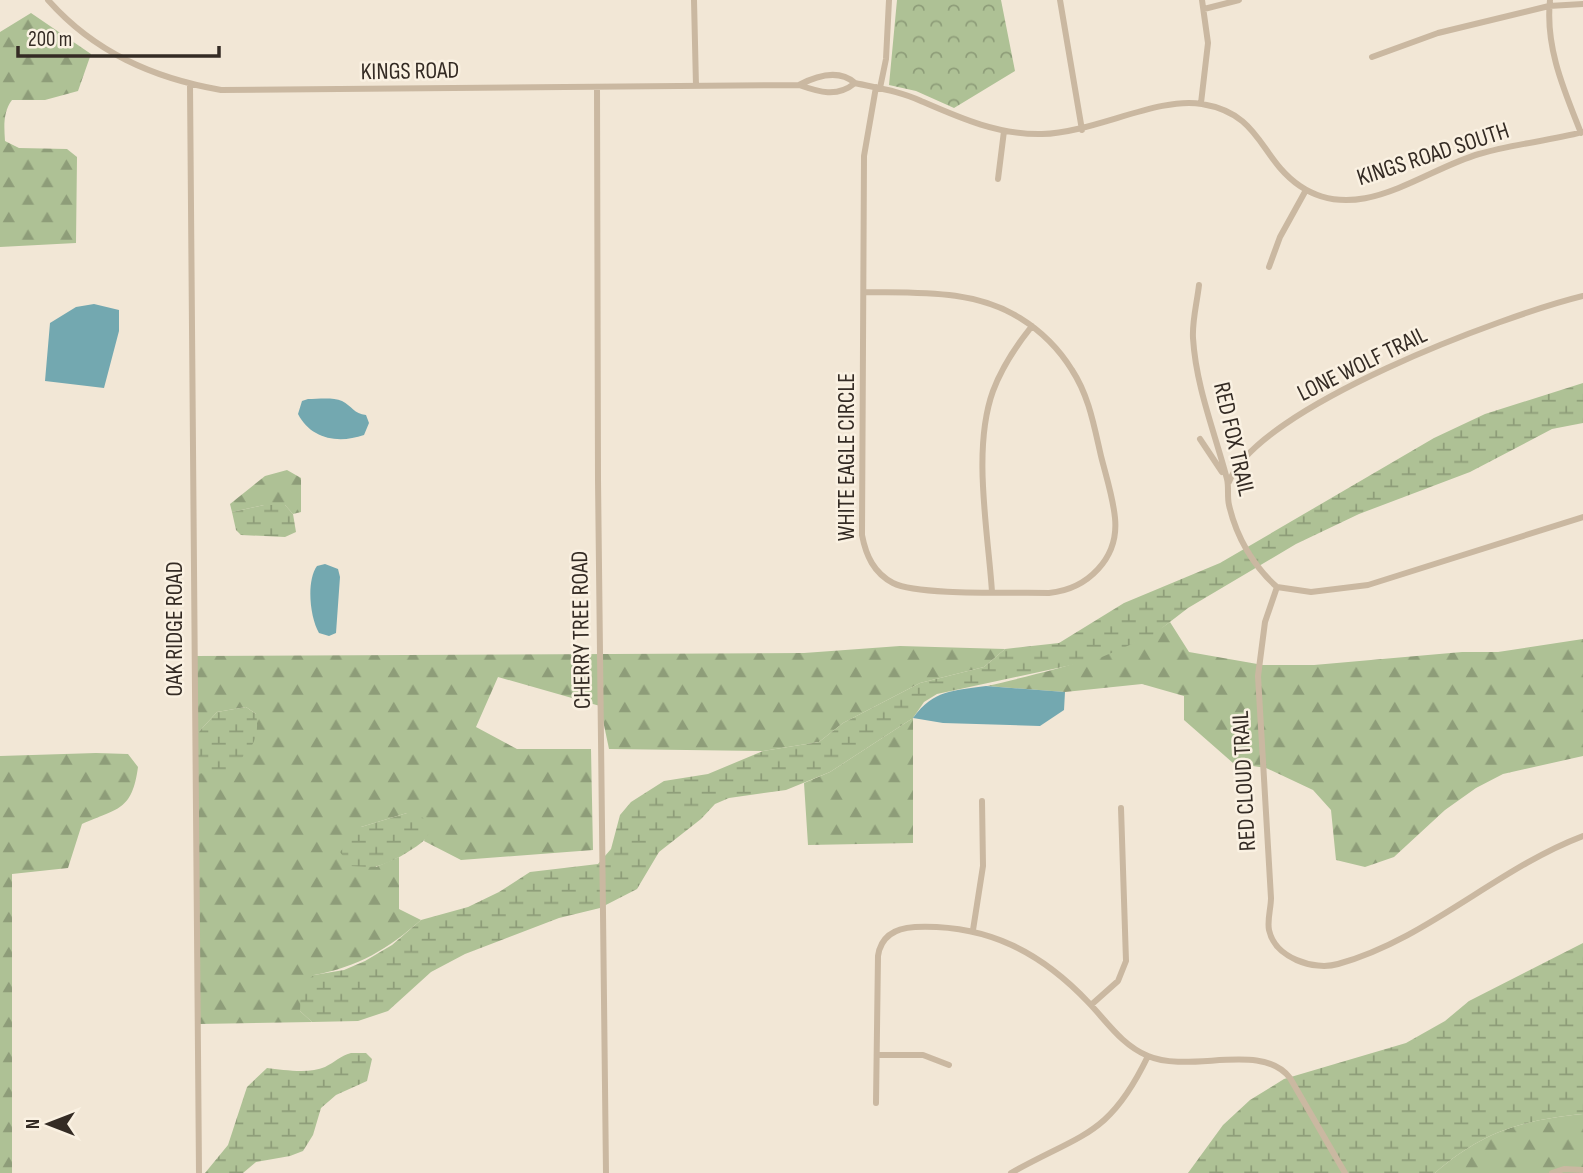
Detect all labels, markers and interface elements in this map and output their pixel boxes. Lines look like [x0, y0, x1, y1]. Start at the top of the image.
scale bar [18, 14, 219, 58]
text: 200 m [28, 27, 72, 52]
street label: KINGS ROAD [360, 56, 460, 86]
street label: KINGS ROAD SOUTH [1353, 116, 1513, 192]
street label: LONE WOLF TRAIL [1293, 320, 1432, 408]
street label: WHITE EAGLE CIRCLE [832, 373, 861, 541]
street label: RED FOX TRAIL [1207, 379, 1261, 499]
street label: CHERRY TREE ROAD [565, 550, 597, 710]
street label: OAK RIDGE ROAD [160, 562, 189, 696]
street label: RED CLOUD TRAIL [1226, 710, 1262, 852]
north arrow [14, 1089, 84, 1159]
text: N [22, 1119, 45, 1129]

